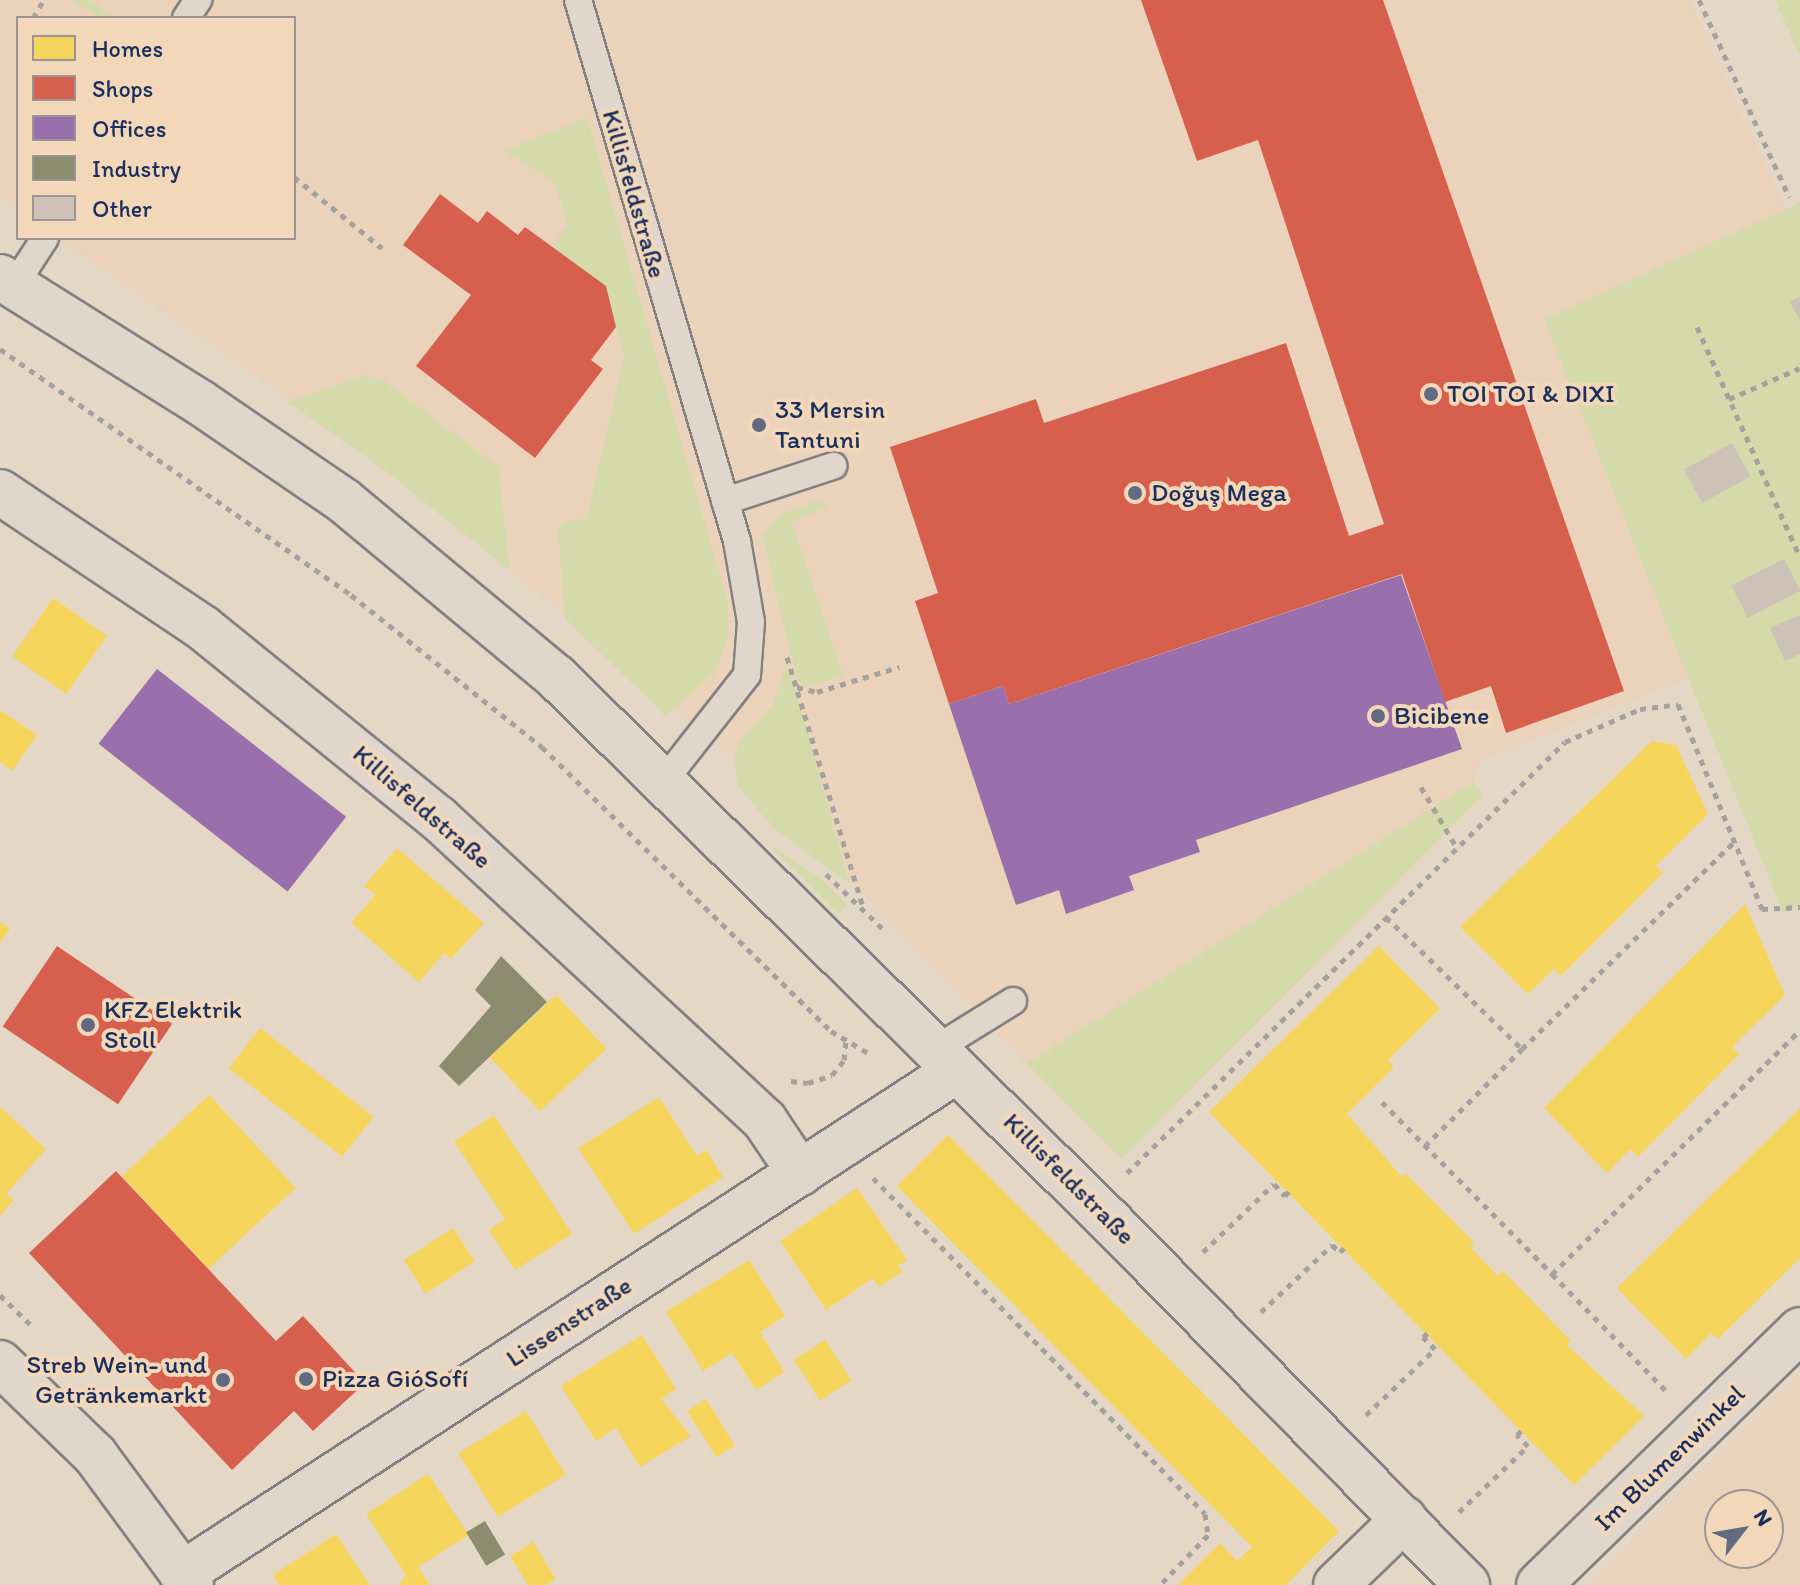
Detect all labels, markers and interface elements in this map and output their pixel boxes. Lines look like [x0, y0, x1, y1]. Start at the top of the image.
legend [16, 16, 296, 240]
text: Homes [92, 34, 163, 63]
text: Shops [92, 74, 153, 103]
street label: Killisfeldstraße [595, 106, 673, 282]
text: Offices [92, 114, 166, 143]
text: Industry [92, 154, 181, 183]
text: Other [92, 194, 152, 223]
place label: TOI TOI & DIXI [1447, 378, 1611, 410]
marker: TOI TOI & DIXI [1422, 385, 1440, 403]
place label: 33 Mersin Tantuni [775, 394, 885, 456]
marker: 33 Mersin Tantuni [750, 416, 768, 434]
place label: Doğuş Mega [1151, 477, 1285, 509]
marker: Doğuş Mega [1126, 484, 1144, 502]
place label: Bicibene [1394, 700, 1489, 732]
marker: Bicibene [1369, 707, 1387, 725]
street label: Killisfeldstraße [346, 738, 498, 876]
place label: KFZ Elektrik Stoll [104, 994, 242, 1056]
marker: KFZ Elektrik Stoll [79, 1016, 97, 1034]
street label: Killisfeldstraße [997, 1107, 1141, 1251]
street label: Lissenstraße [500, 1270, 638, 1374]
place label: Streb Wein- und Getränkemarkt [27, 1349, 207, 1410]
place label: Pizza GióSofí [322, 1363, 468, 1395]
marker: Pizza GióSofí [297, 1370, 315, 1388]
marker: Streb Wein- und Getränkemarkt [214, 1371, 232, 1389]
street label: Im Blumenwinkel [1589, 1379, 1751, 1537]
north arrow [1704, 1489, 1784, 1569]
text: N [1748, 1504, 1779, 1531]

